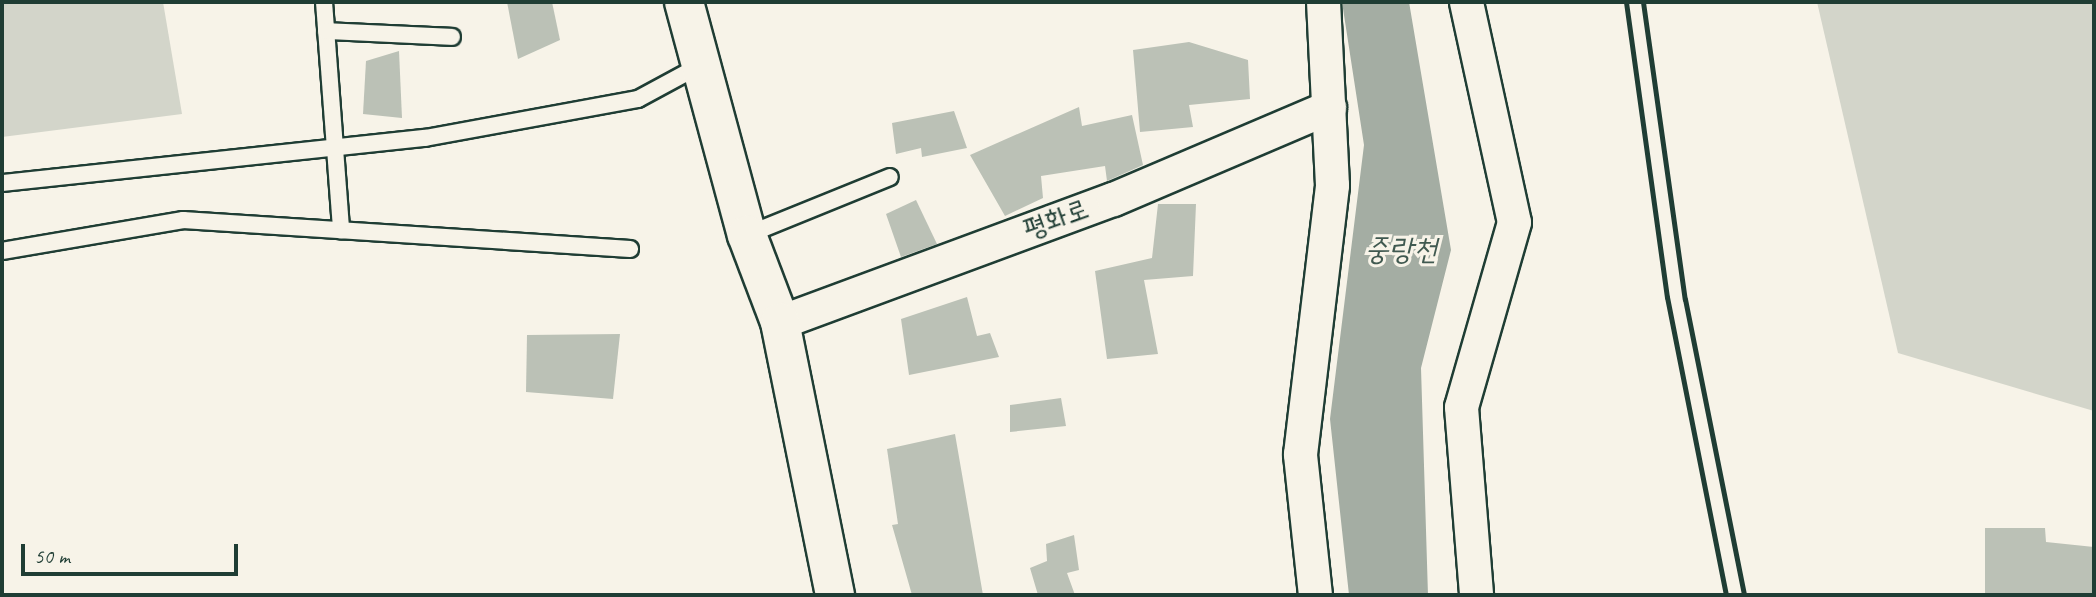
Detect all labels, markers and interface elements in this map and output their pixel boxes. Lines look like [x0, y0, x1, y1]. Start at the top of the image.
street label: 평화로 [1018, 192, 1094, 246]
water label: 중랑천 [1365, 231, 1437, 267]
scale bar [24, 530, 242, 574]
text: 50 m [34, 543, 70, 569]

